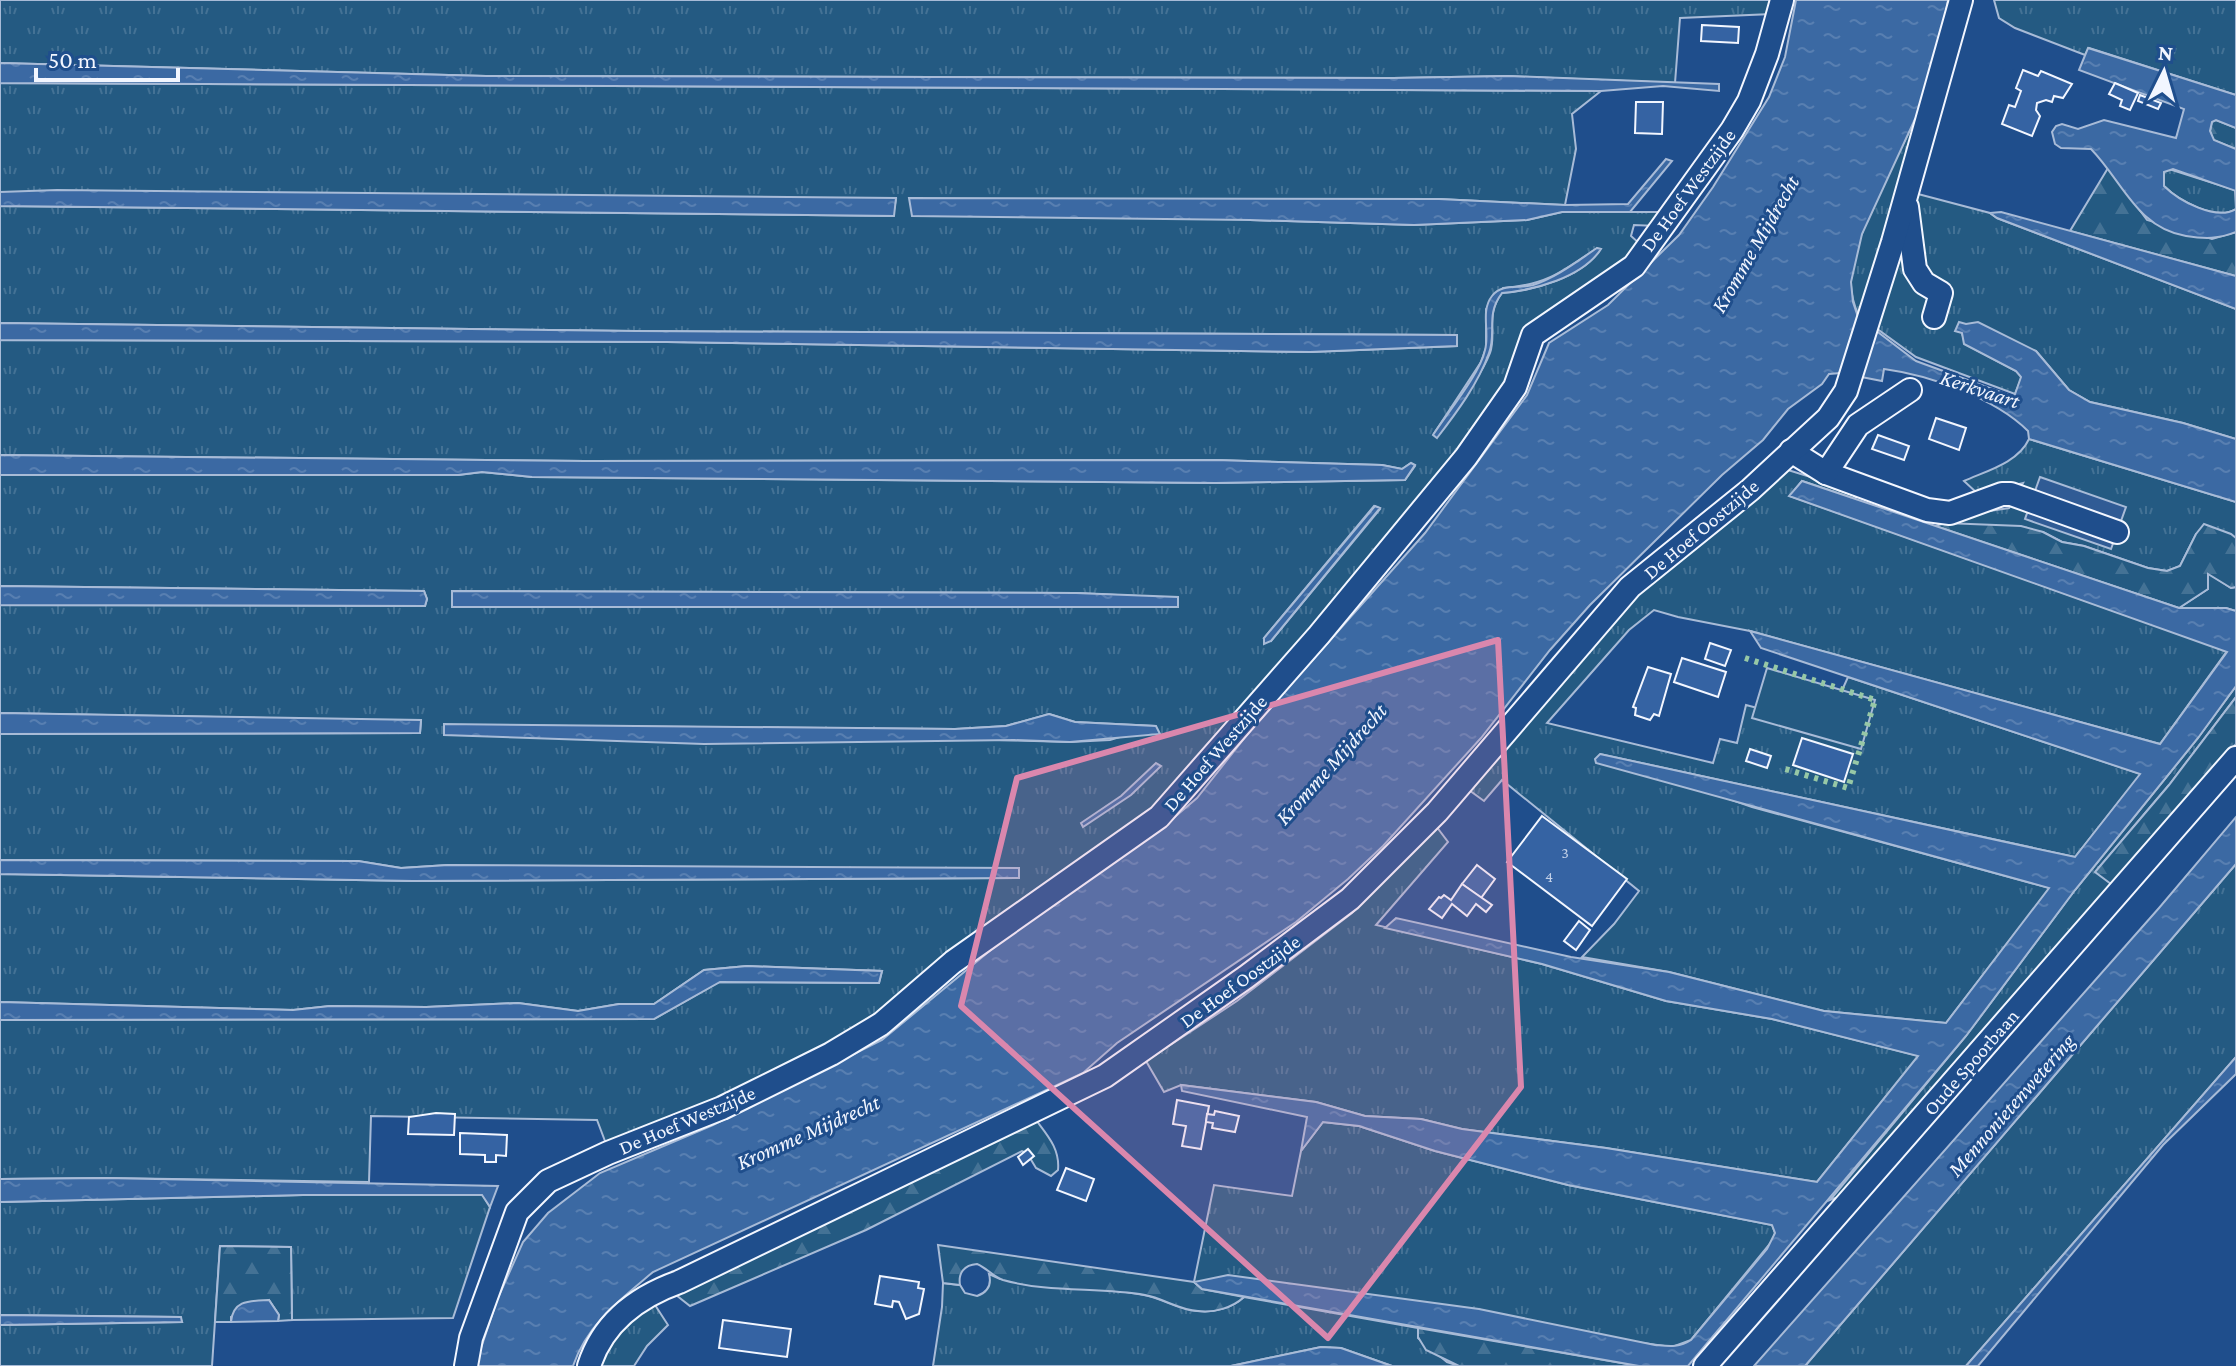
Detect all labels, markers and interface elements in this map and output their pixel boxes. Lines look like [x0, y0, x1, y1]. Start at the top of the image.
scale bar [36, 32, 178, 82]
north arrow [2124, 32, 2204, 112]
text: N [2157, 39, 2174, 66]
text: 50 m [48, 46, 97, 73]
street label: De Hoef Westzijde [1636, 124, 1741, 256]
water label: Kromme Mijdrecht [1706, 171, 1805, 317]
water label: Kerkvaart [1937, 364, 2023, 414]
street label: De Hoef Oostzijde [1639, 474, 1764, 584]
street label: De Hoef Westzijde [1159, 691, 1272, 816]
water label: Kromme Mijdrecht [1270, 698, 1393, 830]
house number: 3 [1561, 844, 1569, 861]
house number: 4 [1545, 868, 1553, 885]
street label: De Hoef Oostzijde [1176, 930, 1305, 1033]
street label: Oude Spoorbaan [1919, 1004, 2024, 1120]
water label: Mennonietenwetering [1941, 1027, 2081, 1182]
street label: De Hoef Westzijde [615, 1081, 759, 1160]
water label: Kromme Mijdrecht [733, 1089, 884, 1176]

